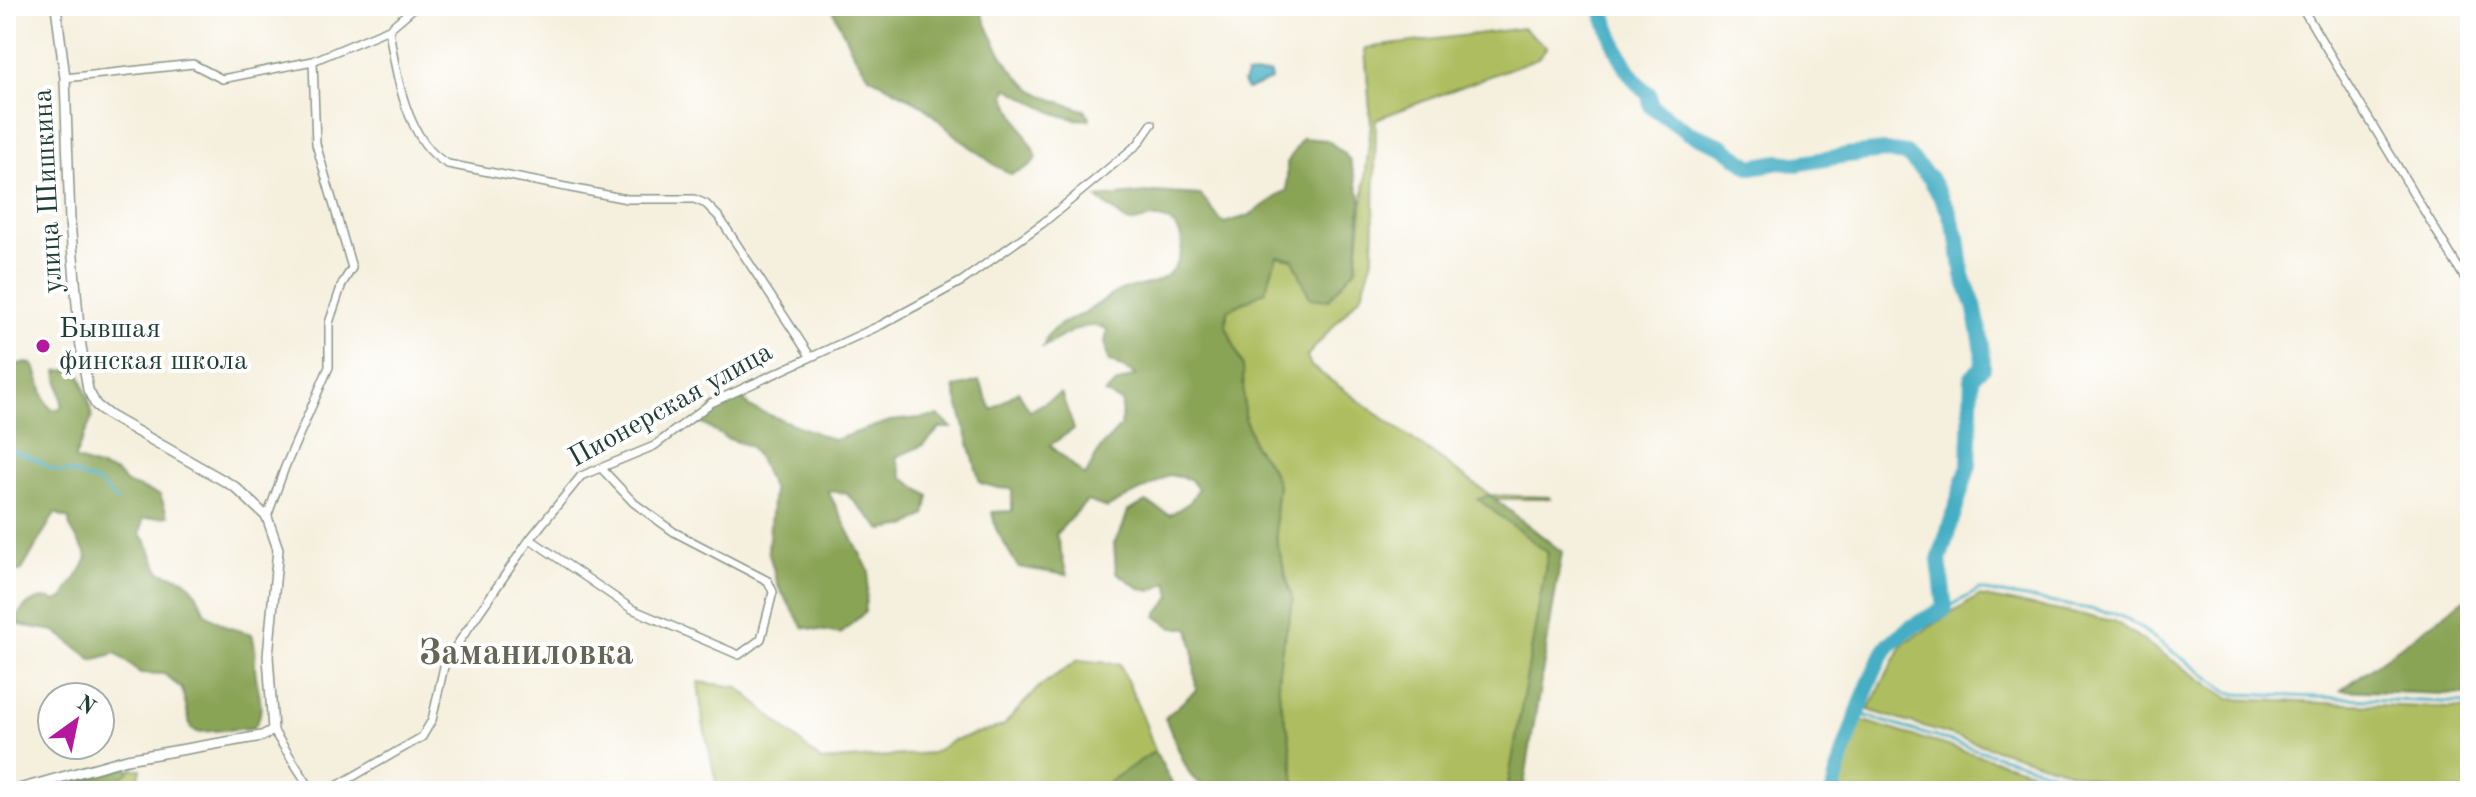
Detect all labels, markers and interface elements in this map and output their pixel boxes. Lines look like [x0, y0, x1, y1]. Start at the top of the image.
street label: улица Шишкина [30, 88, 68, 294]
place label: Бывшая финская школа [59, 316, 248, 376]
marker: Бывшая финская школа [34, 337, 52, 355]
street label: Пионерская улица [565, 338, 778, 473]
district label: Заманиловка [418, 637, 634, 673]
north arrow [36, 681, 116, 761]
text: N [73, 692, 99, 720]

